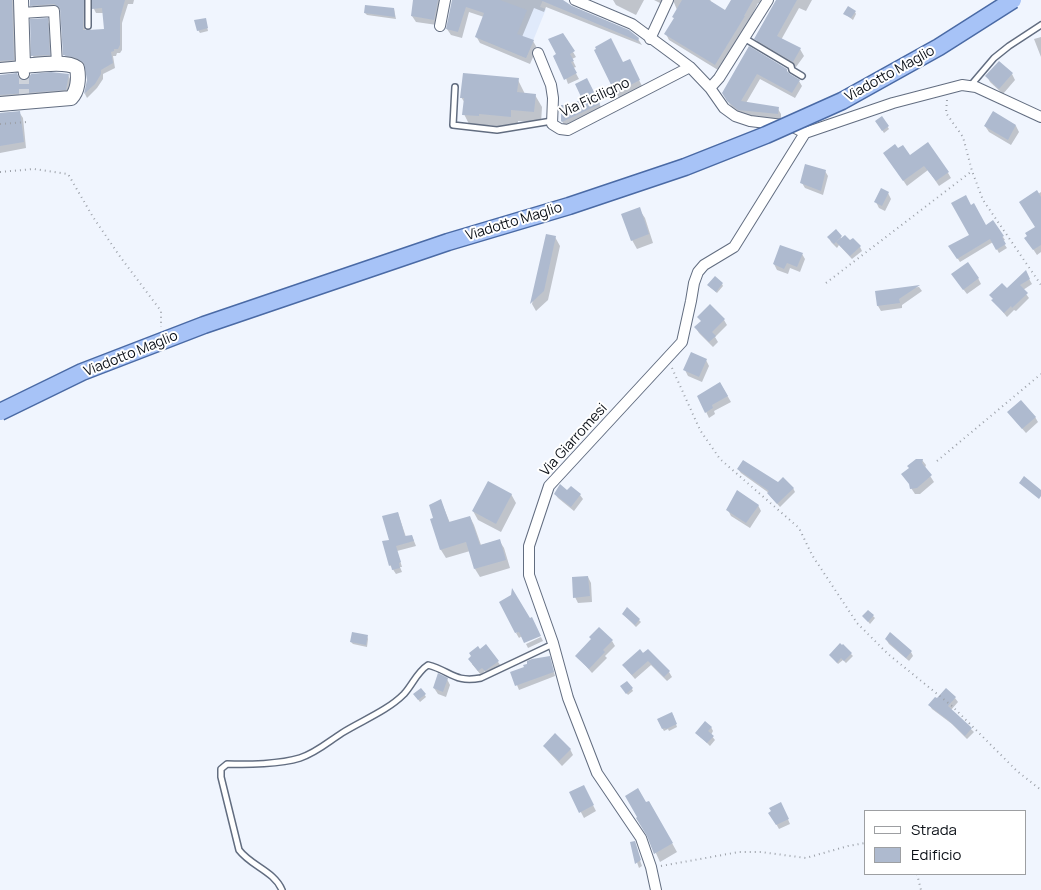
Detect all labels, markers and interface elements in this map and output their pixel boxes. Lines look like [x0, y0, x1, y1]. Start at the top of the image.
street label: Viadotto Maglio [842, 42, 938, 106]
street label: Via Ficiligno [558, 75, 632, 121]
street label: Viadotto Maglio [464, 199, 564, 245]
street label: Viadotto Maglio [82, 327, 180, 381]
street label: Via Giarromesi [537, 400, 611, 480]
legend [864, 810, 1026, 875]
text: Strada [911, 819, 957, 840]
text: Edificio [911, 844, 961, 865]

